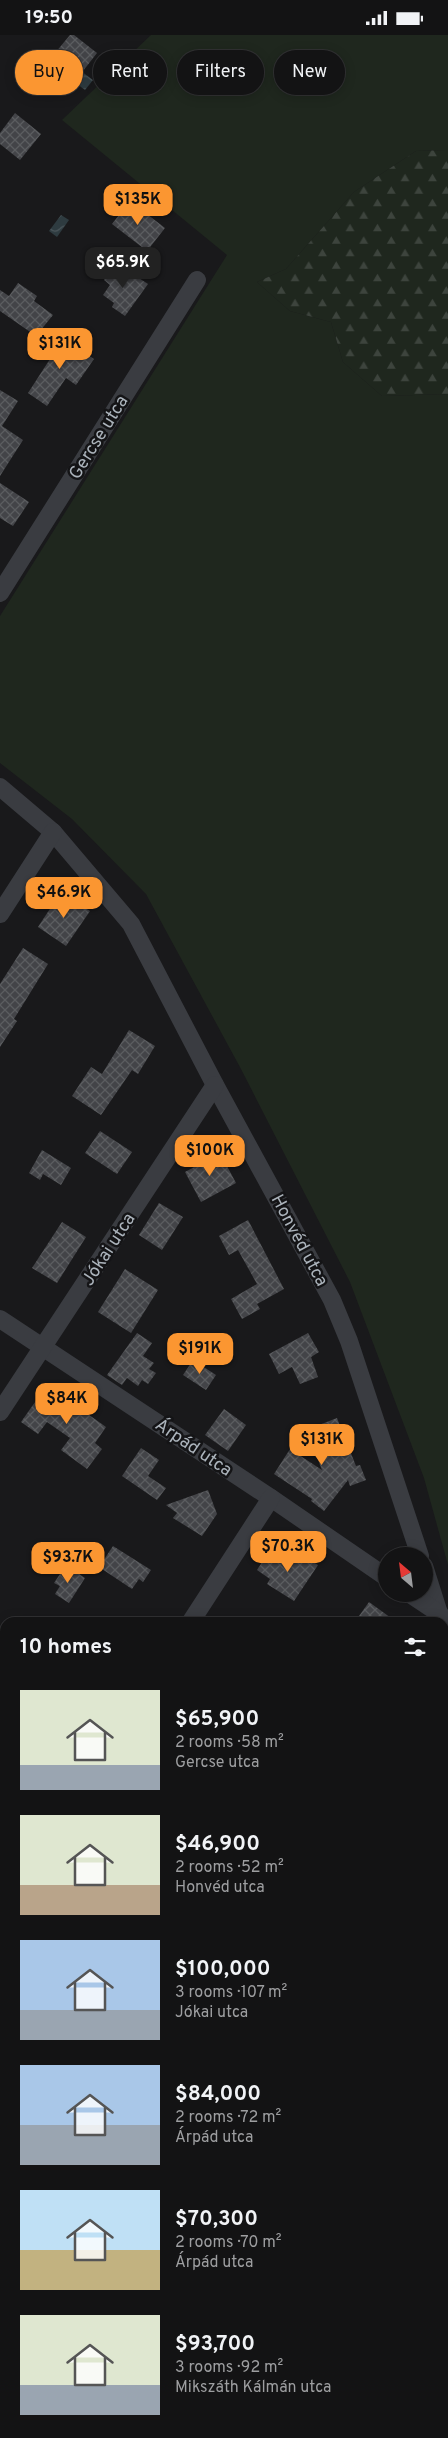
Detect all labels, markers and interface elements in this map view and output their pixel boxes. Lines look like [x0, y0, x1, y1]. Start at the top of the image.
text: 19:50 [25, 6, 73, 30]
chip: Buy [15, 50, 83, 95]
chip: Rent [93, 50, 167, 95]
chip: Filters [177, 50, 264, 95]
chip: New [274, 50, 345, 95]
pin: $135K [103, 183, 173, 226]
text: $135K [115, 190, 161, 210]
pin: $65.9K [82, 247, 164, 289]
text: $65.9K [96, 253, 150, 273]
pin: $131K [25, 327, 95, 370]
text: $131K [38, 334, 82, 354]
street label: Gercse utca [64, 391, 134, 484]
pin: $46.9K [23, 877, 105, 919]
text: $46.9K [37, 883, 91, 903]
pin: $100K [175, 1135, 245, 1177]
text: $100K [186, 1141, 234, 1161]
street label: Honvéd utca [265, 1191, 333, 1291]
street label: Jókai utca [77, 1209, 141, 1291]
pin: $191K [165, 1333, 235, 1375]
text: $191K [178, 1339, 222, 1359]
pin: $84K [37, 1383, 97, 1425]
text: $84K [46, 1389, 88, 1409]
street label: Árpád utca [150, 1412, 237, 1482]
pin: $131K [287, 1423, 357, 1466]
text: $131K [300, 1430, 344, 1450]
pin: $70.3K [247, 1531, 329, 1573]
text: $70.3K [261, 1537, 315, 1557]
pin: $93.7K [27, 1541, 109, 1584]
north arrow [378, 1547, 432, 1603]
map controls [378, 1547, 433, 1602]
text: $93.7K [42, 1548, 94, 1568]
icon: filters [401, 1633, 429, 1661]
text: 10 homes [20, 1634, 112, 1661]
text: $65,900 [175, 1706, 259, 1733]
icon: home [60, 1710, 120, 1770]
text: 2 rooms · 58 m² [175, 1733, 284, 1753]
text: Gercse utca [175, 1753, 259, 1773]
text: $46,900 [175, 1831, 260, 1858]
icon: home [60, 1835, 120, 1895]
text: 2 rooms · 52 m² [175, 1858, 284, 1878]
text: Honvéd utca [175, 1878, 265, 1898]
text: $100,000 [175, 1956, 271, 1983]
icon: home [60, 1960, 120, 2020]
text: 3 rooms · 107 m² [175, 1983, 287, 2003]
text: Jókai utca [175, 2003, 248, 2023]
text: $84,000 [175, 2081, 261, 2108]
icon: home [60, 2085, 120, 2145]
text: 2 rooms · 72 m² [175, 2108, 281, 2128]
text: Árpád utca [175, 2128, 253, 2148]
text: $70,300 [175, 2206, 258, 2233]
icon: home [60, 2210, 120, 2270]
text: 2 rooms · 70 m² [175, 2233, 282, 2253]
text: Árpád utca [175, 2253, 253, 2273]
text: $93,700 [175, 2331, 255, 2358]
icon: home [60, 2335, 120, 2395]
text: 3 rooms · 92 m² [175, 2358, 283, 2378]
text: Mikszáth Kálmán utca [175, 2378, 332, 2398]

